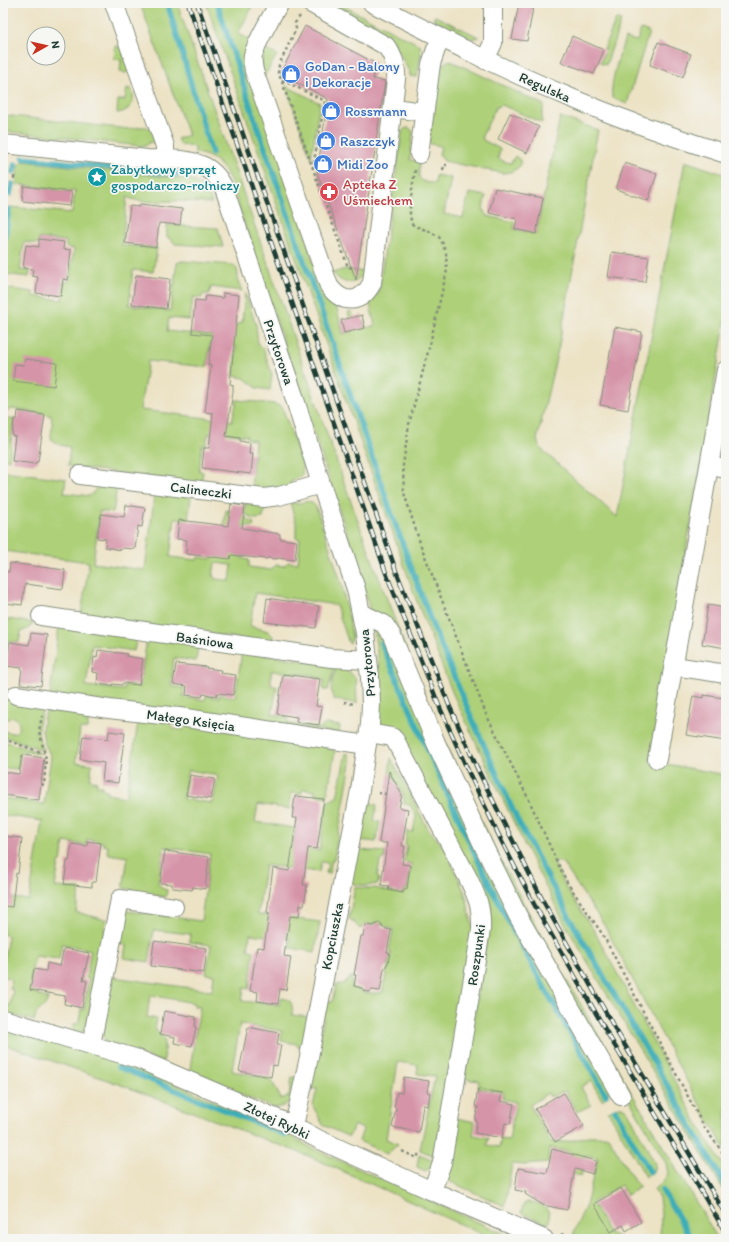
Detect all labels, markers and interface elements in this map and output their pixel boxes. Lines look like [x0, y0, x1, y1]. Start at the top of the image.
north arrow [26, 26, 66, 66]
text: N [48, 40, 62, 49]
place label: GoDan - Balony i Dekoracje [305, 58, 400, 91]
shop icon: GoDan - Balony i Dekoracje [280, 63, 302, 85]
street label: Regulska [516, 69, 574, 107]
shop icon: Rossmann [320, 100, 342, 122]
place label: Rossmann [345, 103, 408, 120]
shop icon: Raszczyk [315, 130, 337, 152]
place label: Raszczyk [340, 133, 396, 150]
shop icon: Midi Zoo [312, 153, 334, 175]
place label: Midi Zoo [337, 156, 388, 173]
place label: Zabytkowy sprzęt gospodarczo-rolniczy [111, 161, 240, 194]
place icon: Zabytkowy sprzęt gospodarczo-rolniczy [86, 166, 108, 188]
place label: Apteka Z Uśmiechem [343, 176, 413, 209]
pharmacy icon: Apteka Z Uśmiechem [318, 181, 340, 203]
street label: Przytorowa [259, 317, 298, 388]
street label: Calineczki [169, 478, 233, 503]
street label: Przytorowa [355, 627, 380, 698]
street label: Baśniowa [175, 628, 236, 653]
street label: Małego Księcia [146, 706, 237, 735]
street label: Kopciuszka [318, 900, 347, 971]
street label: Roszpunki [464, 923, 489, 987]
street label: Złotej Rybki [241, 1098, 312, 1143]

